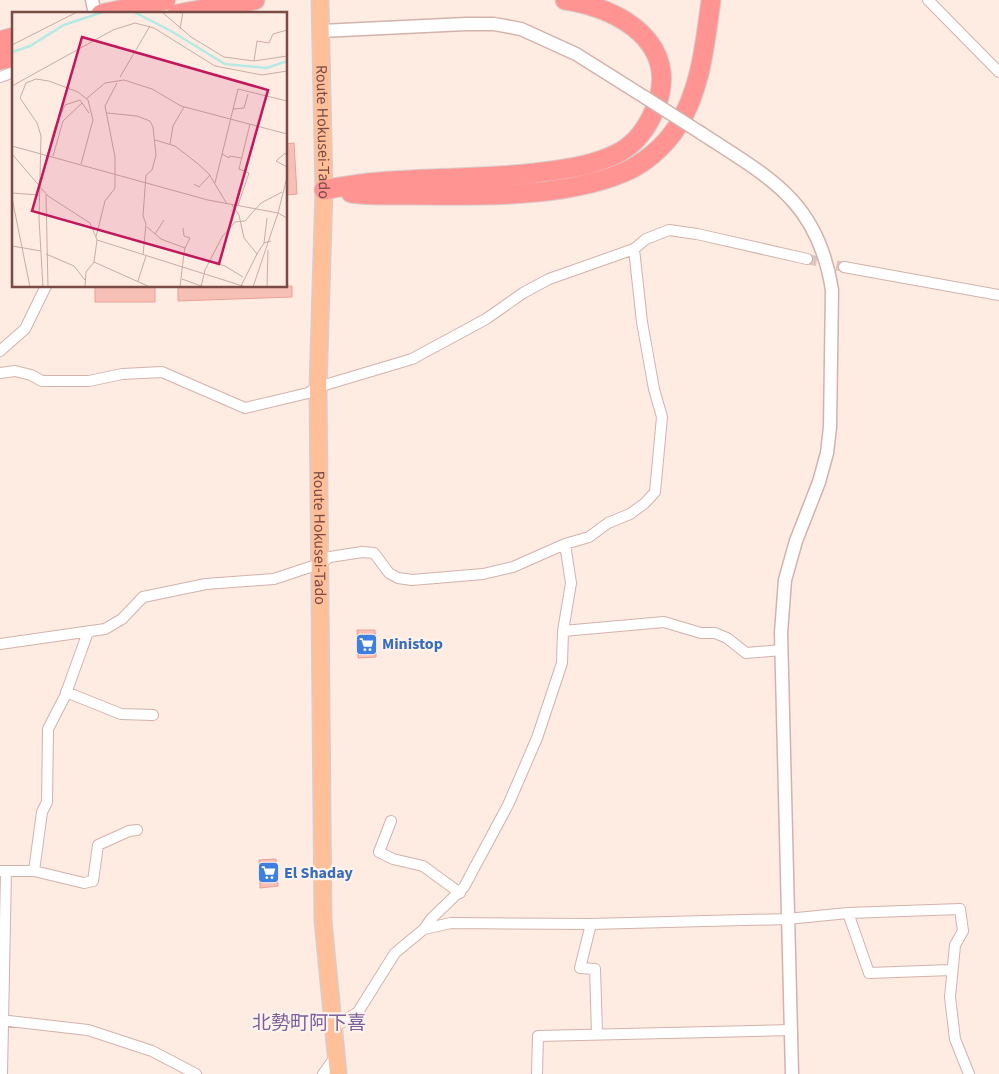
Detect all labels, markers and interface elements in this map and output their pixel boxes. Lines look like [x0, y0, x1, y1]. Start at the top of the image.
inset map [12, 12, 288, 288]
street label: Route Hokusei-Tado [310, 65, 335, 199]
street label: Route Hokusei-Tado [308, 471, 331, 605]
supermarket icon: Ministop [354, 632, 378, 656]
place label: Ministop [382, 633, 443, 655]
supermarket icon: El Shaday [256, 861, 280, 885]
place label: El Shaday [284, 862, 354, 884]
district label: 北勢町阿下喜 [252, 1010, 366, 1037]

